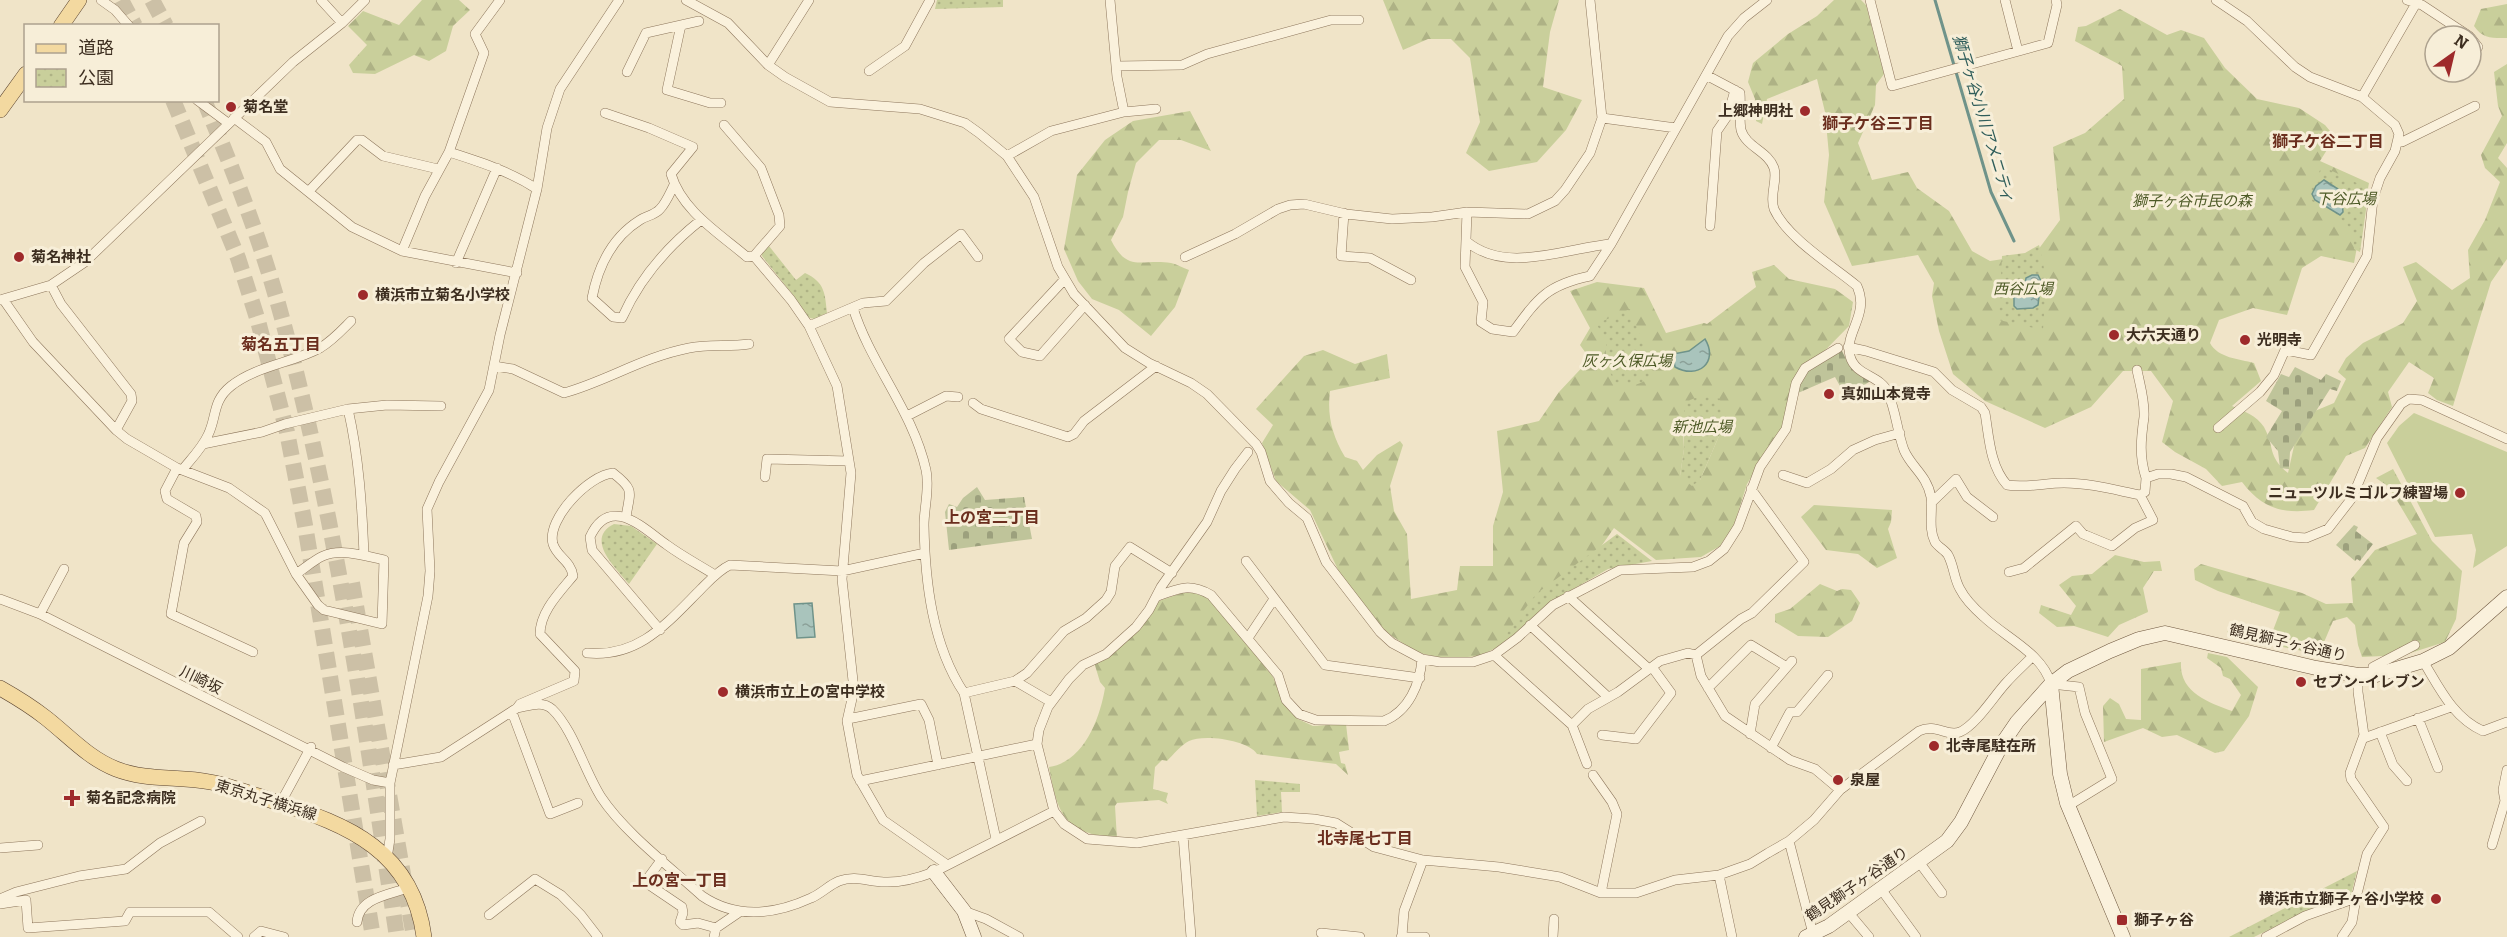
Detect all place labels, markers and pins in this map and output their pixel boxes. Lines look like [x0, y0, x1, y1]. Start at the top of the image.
place label: 菊名堂 [243, 98, 288, 116]
marker: 菊名堂 [224, 100, 238, 114]
place label: 上郷神明社 [1718, 102, 1793, 120]
marker: 上郷神明社 [1798, 104, 1812, 118]
place label: 菊名神社 [31, 248, 91, 266]
marker: 菊名神社 [12, 250, 26, 264]
place label: 横浜市立菊名小学校 [375, 286, 510, 304]
marker: 横浜市立菊名小学校 [356, 288, 370, 302]
place label: 大六天通り [2126, 326, 2201, 344]
marker: 大六天通り [2107, 328, 2121, 342]
place label: 光明寺 [2257, 331, 2302, 349]
marker: 光明寺 [2238, 333, 2252, 347]
place label: 真如山本覺寺 [1841, 385, 1931, 403]
marker: 真如山本覺寺 [1822, 387, 1836, 401]
place label: ニューツルミゴルフ練習場 [2268, 484, 2448, 502]
marker: ニューツルミゴルフ練習場 [2453, 486, 2467, 500]
place label: セブン-イレブン [2313, 673, 2425, 691]
marker: セブン-イレブン [2294, 675, 2308, 689]
place label: 横浜市立上の宮中学校 [735, 683, 885, 701]
marker: 横浜市立上の宮中学校 [716, 685, 730, 699]
place label: 北寺尾駐在所 [1946, 737, 2036, 755]
marker: 北寺尾駐在所 [1927, 739, 1941, 753]
place label: 泉屋 [1850, 771, 1880, 789]
marker: 泉屋 [1831, 773, 1845, 787]
marker: 菊名記念病院 [63, 789, 81, 807]
place label: 菊名記念病院 [86, 789, 176, 807]
place label: 横浜市立獅子ヶ谷小学校 [2259, 890, 2424, 908]
marker: 横浜市立獅子ヶ谷小学校 [2429, 892, 2443, 906]
place label: 獅子ヶ谷 [2134, 911, 2194, 929]
marker: 獅子ヶ谷 [2115, 913, 2129, 927]

